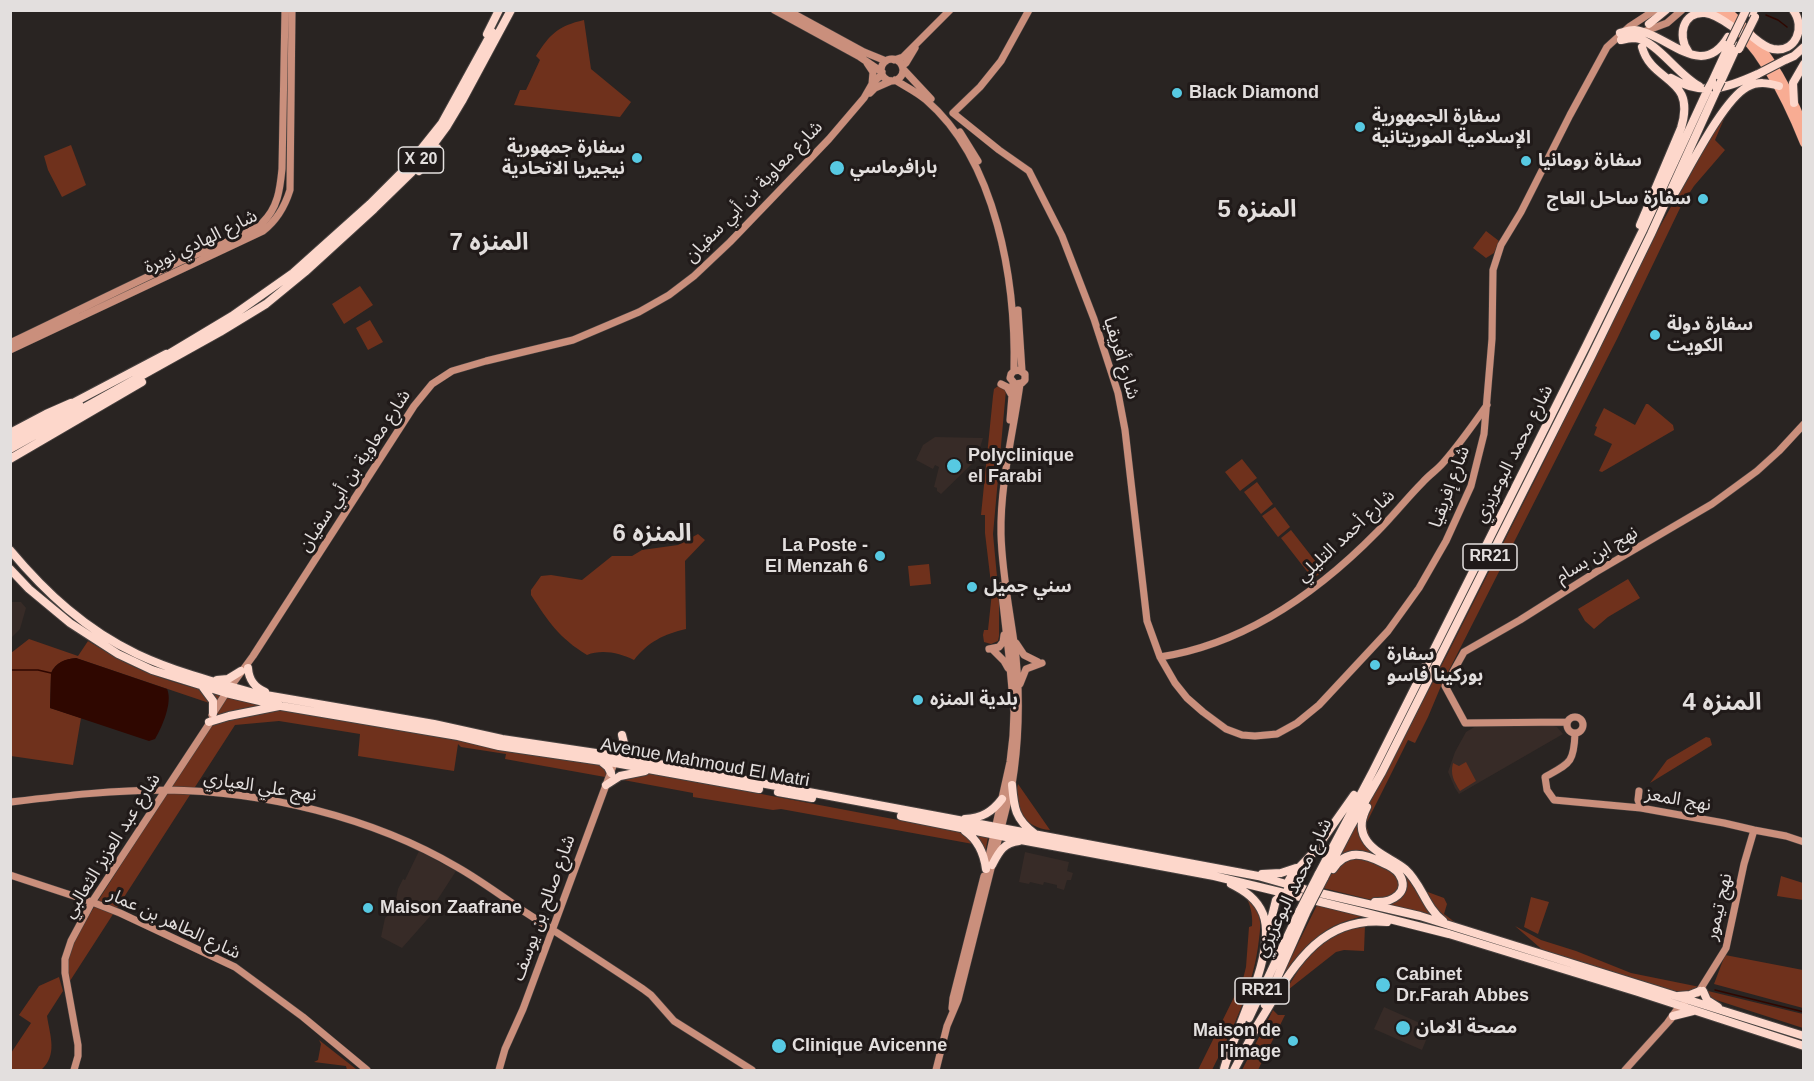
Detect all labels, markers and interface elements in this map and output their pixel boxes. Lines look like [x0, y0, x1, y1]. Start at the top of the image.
place label: Black Diamond [1189, 82, 1319, 104]
marker: Black Diamond [1170, 86, 1184, 100]
place label: سفارة الجمهورية الإسلامية الموريتانية [1372, 106, 1531, 148]
street label: شارع معاوية بن أبي سفيان [681, 117, 827, 267]
marker: سفارة الجمهورية الإسلامية الموريتانية [1353, 120, 1367, 134]
place label: سفارة جمهورية نيجيريا الاتحادية [502, 137, 625, 180]
road number: X 20 [398, 147, 444, 173]
place label: سفارة رومانيا [1538, 150, 1642, 172]
marker: سفارة جمهورية نيجيريا الاتحادية [630, 151, 644, 165]
marker: سفارة رومانيا [1519, 154, 1533, 168]
place label: بارافرماسي [850, 157, 937, 179]
marker: بارافرماسي [828, 159, 846, 177]
place label: سفارة ساحل العاج [1547, 188, 1691, 210]
marker: سفارة ساحل العاج [1696, 192, 1710, 206]
district label: المنزه 5 [1217, 196, 1297, 224]
street label: شارع الهادي نويرة [141, 205, 261, 279]
district label: المنزه 7 [449, 229, 529, 257]
street label: شارع أفريقيا [1098, 314, 1144, 402]
place label: سفارة دولة الكويت [1667, 314, 1753, 356]
marker: سفارة دولة الكويت [1648, 328, 1662, 342]
street label: شارع محمد البوعزيزي [1470, 382, 1558, 526]
street label: شارع معاوية بن أبي سفيان [294, 386, 416, 556]
street label: شارع إفريقيا [1425, 443, 1475, 531]
place label: Polyclinique el Farabi [968, 445, 1074, 488]
marker: Polyclinique el Farabi [945, 457, 963, 475]
street label: شارع أحمد التليلي [1292, 485, 1400, 587]
district label: المنزه 6 [612, 520, 692, 548]
street label: نهج ابن بسام [1552, 522, 1642, 588]
place label: La Poste - El Menzah 6 [765, 535, 868, 578]
road number: RR21 [1463, 544, 1517, 570]
marker: La Poste - El Menzah 6 [873, 549, 887, 563]
place label: سني جميل [984, 576, 1072, 598]
marker: سني جميل [965, 580, 979, 594]
place label: سفارة بوركينا فاسو [1387, 644, 1483, 686]
marker: سفارة بوركينا فاسو [1368, 658, 1382, 672]
place label: بلدية المنزه [930, 689, 1018, 711]
district label: المنزه 4 [1682, 689, 1762, 717]
marker: بلدية المنزه [911, 693, 925, 707]
street label: Avenue Mahmoud El Matri [599, 734, 811, 792]
street label: نهج علي العياري [202, 767, 318, 807]
street label: شارع عبد العزيز الثعالبي [59, 770, 165, 922]
street label: نهج المعز [1643, 784, 1713, 816]
street label: شارع محمد البوعزيزي [1251, 815, 1337, 961]
street label: شارع صالح بن يوسف [508, 832, 580, 984]
street label: نهج تيمور [1701, 871, 1737, 943]
street label: شارع الطاهر بن عمار [104, 884, 244, 964]
place label: Maison Zaafrane [380, 897, 522, 919]
marker: Maison Zaafrane [361, 901, 375, 915]
place label: Cabinet Dr.Farah Abbes [1396, 964, 1529, 1006]
marker: Cabinet Dr.Farah Abbes [1374, 976, 1392, 994]
road number: RR21 [1235, 978, 1289, 1004]
place label: مصحة الامان [1416, 1017, 1517, 1039]
marker: مصحة الامان [1394, 1019, 1412, 1037]
place label: Maison de l'image [1193, 1020, 1281, 1062]
marker: Maison de l'image [1286, 1034, 1300, 1048]
place label: Clinique Avicenne [792, 1035, 947, 1057]
marker: Clinique Avicenne [770, 1037, 788, 1055]

